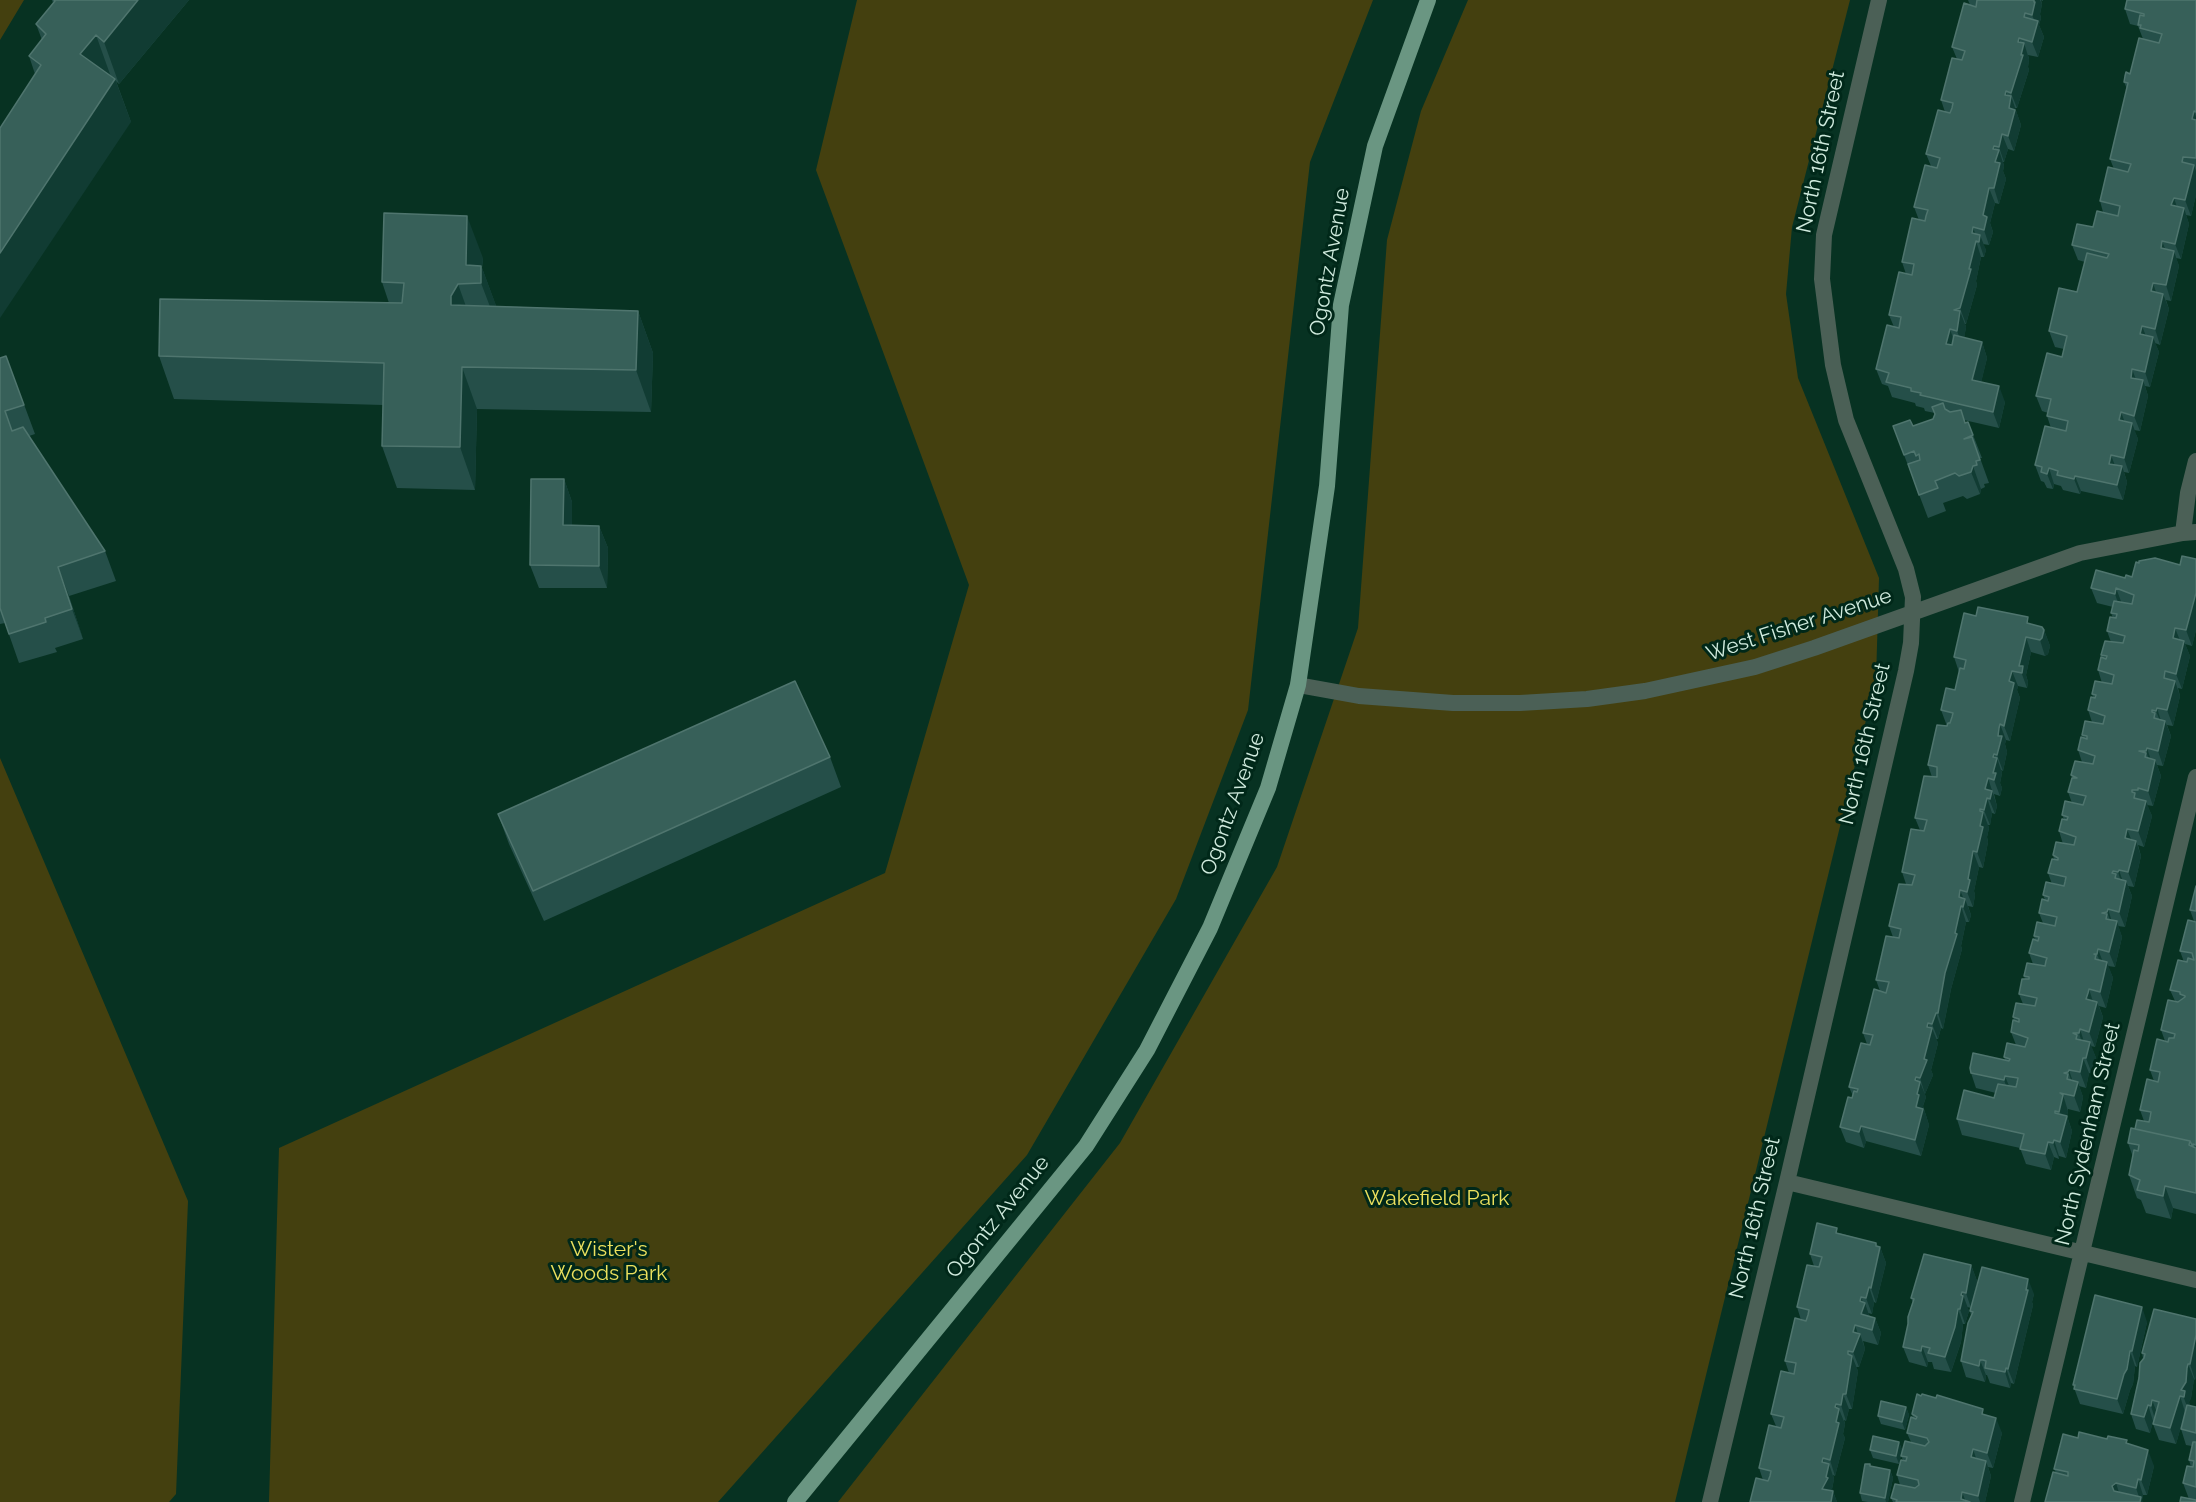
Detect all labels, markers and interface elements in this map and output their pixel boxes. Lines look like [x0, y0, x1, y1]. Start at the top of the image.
street label: North 16th Street [1792, 69, 1850, 235]
street label: Ogontz Avenue [1305, 186, 1355, 338]
street label: West Fisher Avenue [1703, 583, 1895, 667]
street label: North 16th Street [1834, 661, 1896, 827]
street label: Ogontz Avenue [1196, 729, 1270, 879]
street label: North Sydenham Street [2050, 1020, 2126, 1248]
street label: North 16th Street [1724, 1135, 1786, 1301]
street label: Ogontz Avenue [941, 1151, 1055, 1283]
park label: Wakefield Park [1365, 1186, 1509, 1212]
park label: Wister's Woods Park [550, 1237, 668, 1287]

